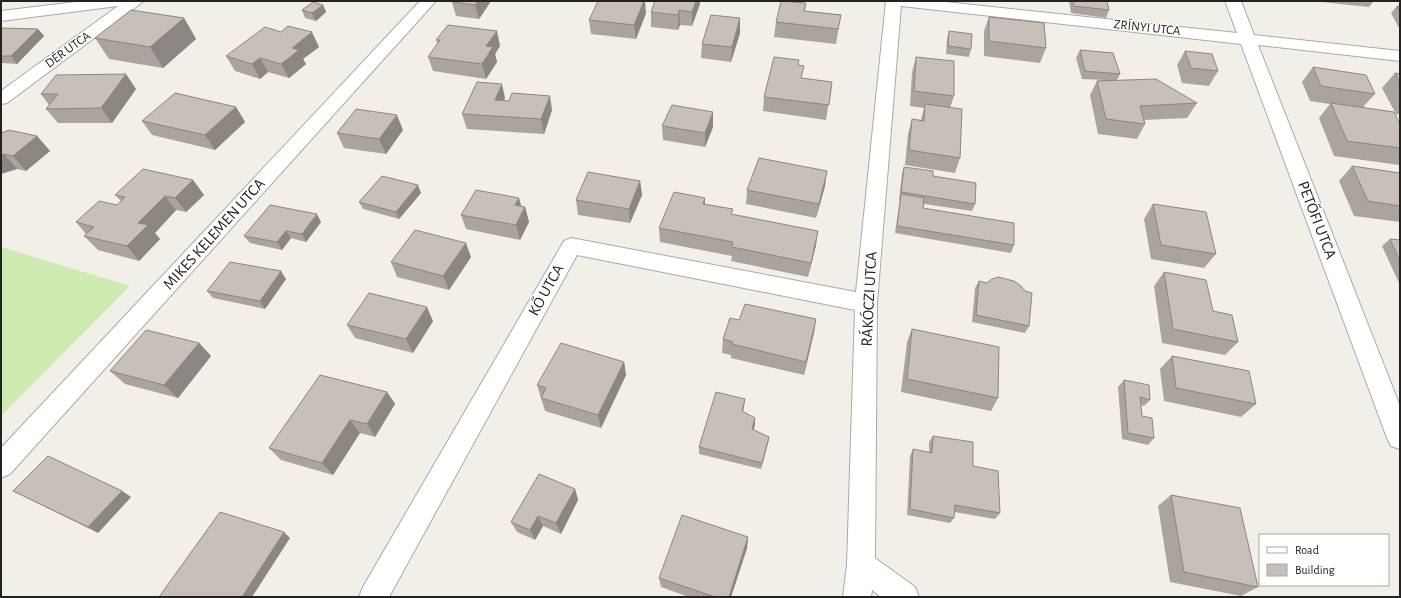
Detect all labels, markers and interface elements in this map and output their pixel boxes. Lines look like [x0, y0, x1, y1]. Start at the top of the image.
street label: ZRÍNYI UTCA [1113, 17, 1182, 38]
street label: DÉR UTCA [42, 28, 93, 71]
street label: MIKES KELEMEN UTCA [160, 175, 268, 293]
street label: PETŐFI UTCA [1295, 178, 1341, 261]
street label: RÁKÓCZI UTCA [857, 251, 879, 347]
street label: KŐ UTCA [524, 261, 567, 318]
legend [1259, 534, 1389, 586]
text: Road [1295, 544, 1319, 556]
text: Building [1295, 564, 1335, 576]

